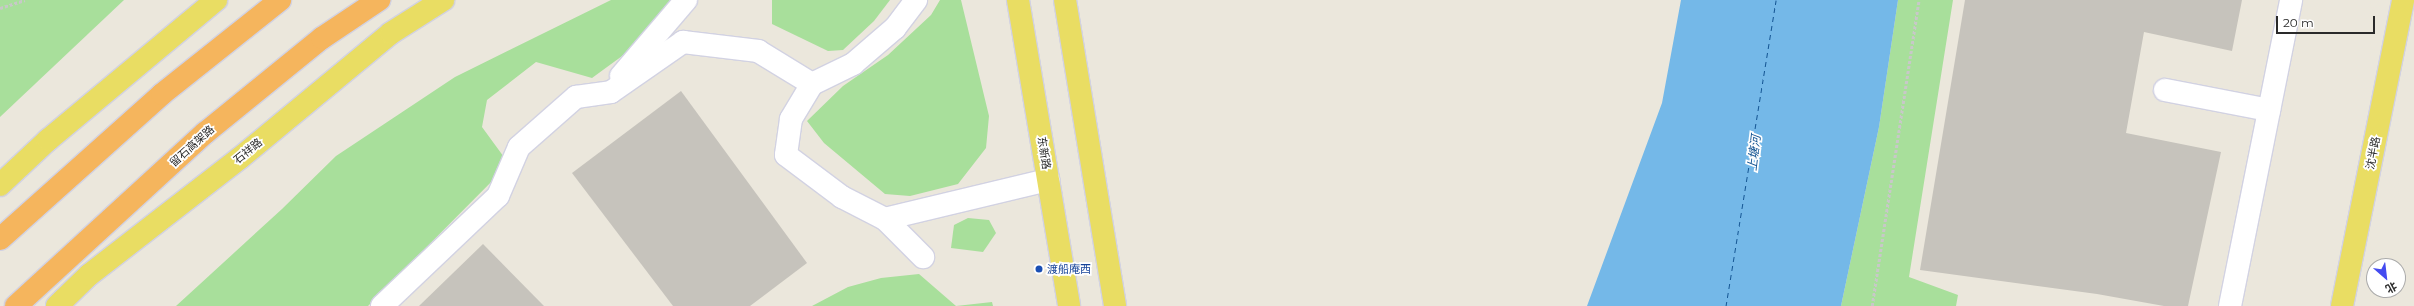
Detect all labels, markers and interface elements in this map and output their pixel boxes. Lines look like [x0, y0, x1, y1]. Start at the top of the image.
scale bar [2278, 8, 2377, 34]
text: 20 m [2283, 15, 2314, 30]
street label: 留石高架路 [167, 123, 217, 169]
water label: 上塘河 [1745, 134, 1763, 172]
street label: 石祥路 [231, 135, 265, 167]
street label: 东新路 [1035, 136, 1053, 170]
street label: 沈半路 [2363, 136, 2383, 170]
north arrow [2366, 258, 2406, 298]
place label: 渡船庵西 [1047, 262, 1091, 276]
marker: 渡船庵西 [1034, 264, 1044, 274]
text: 北 [2383, 279, 2399, 296]

